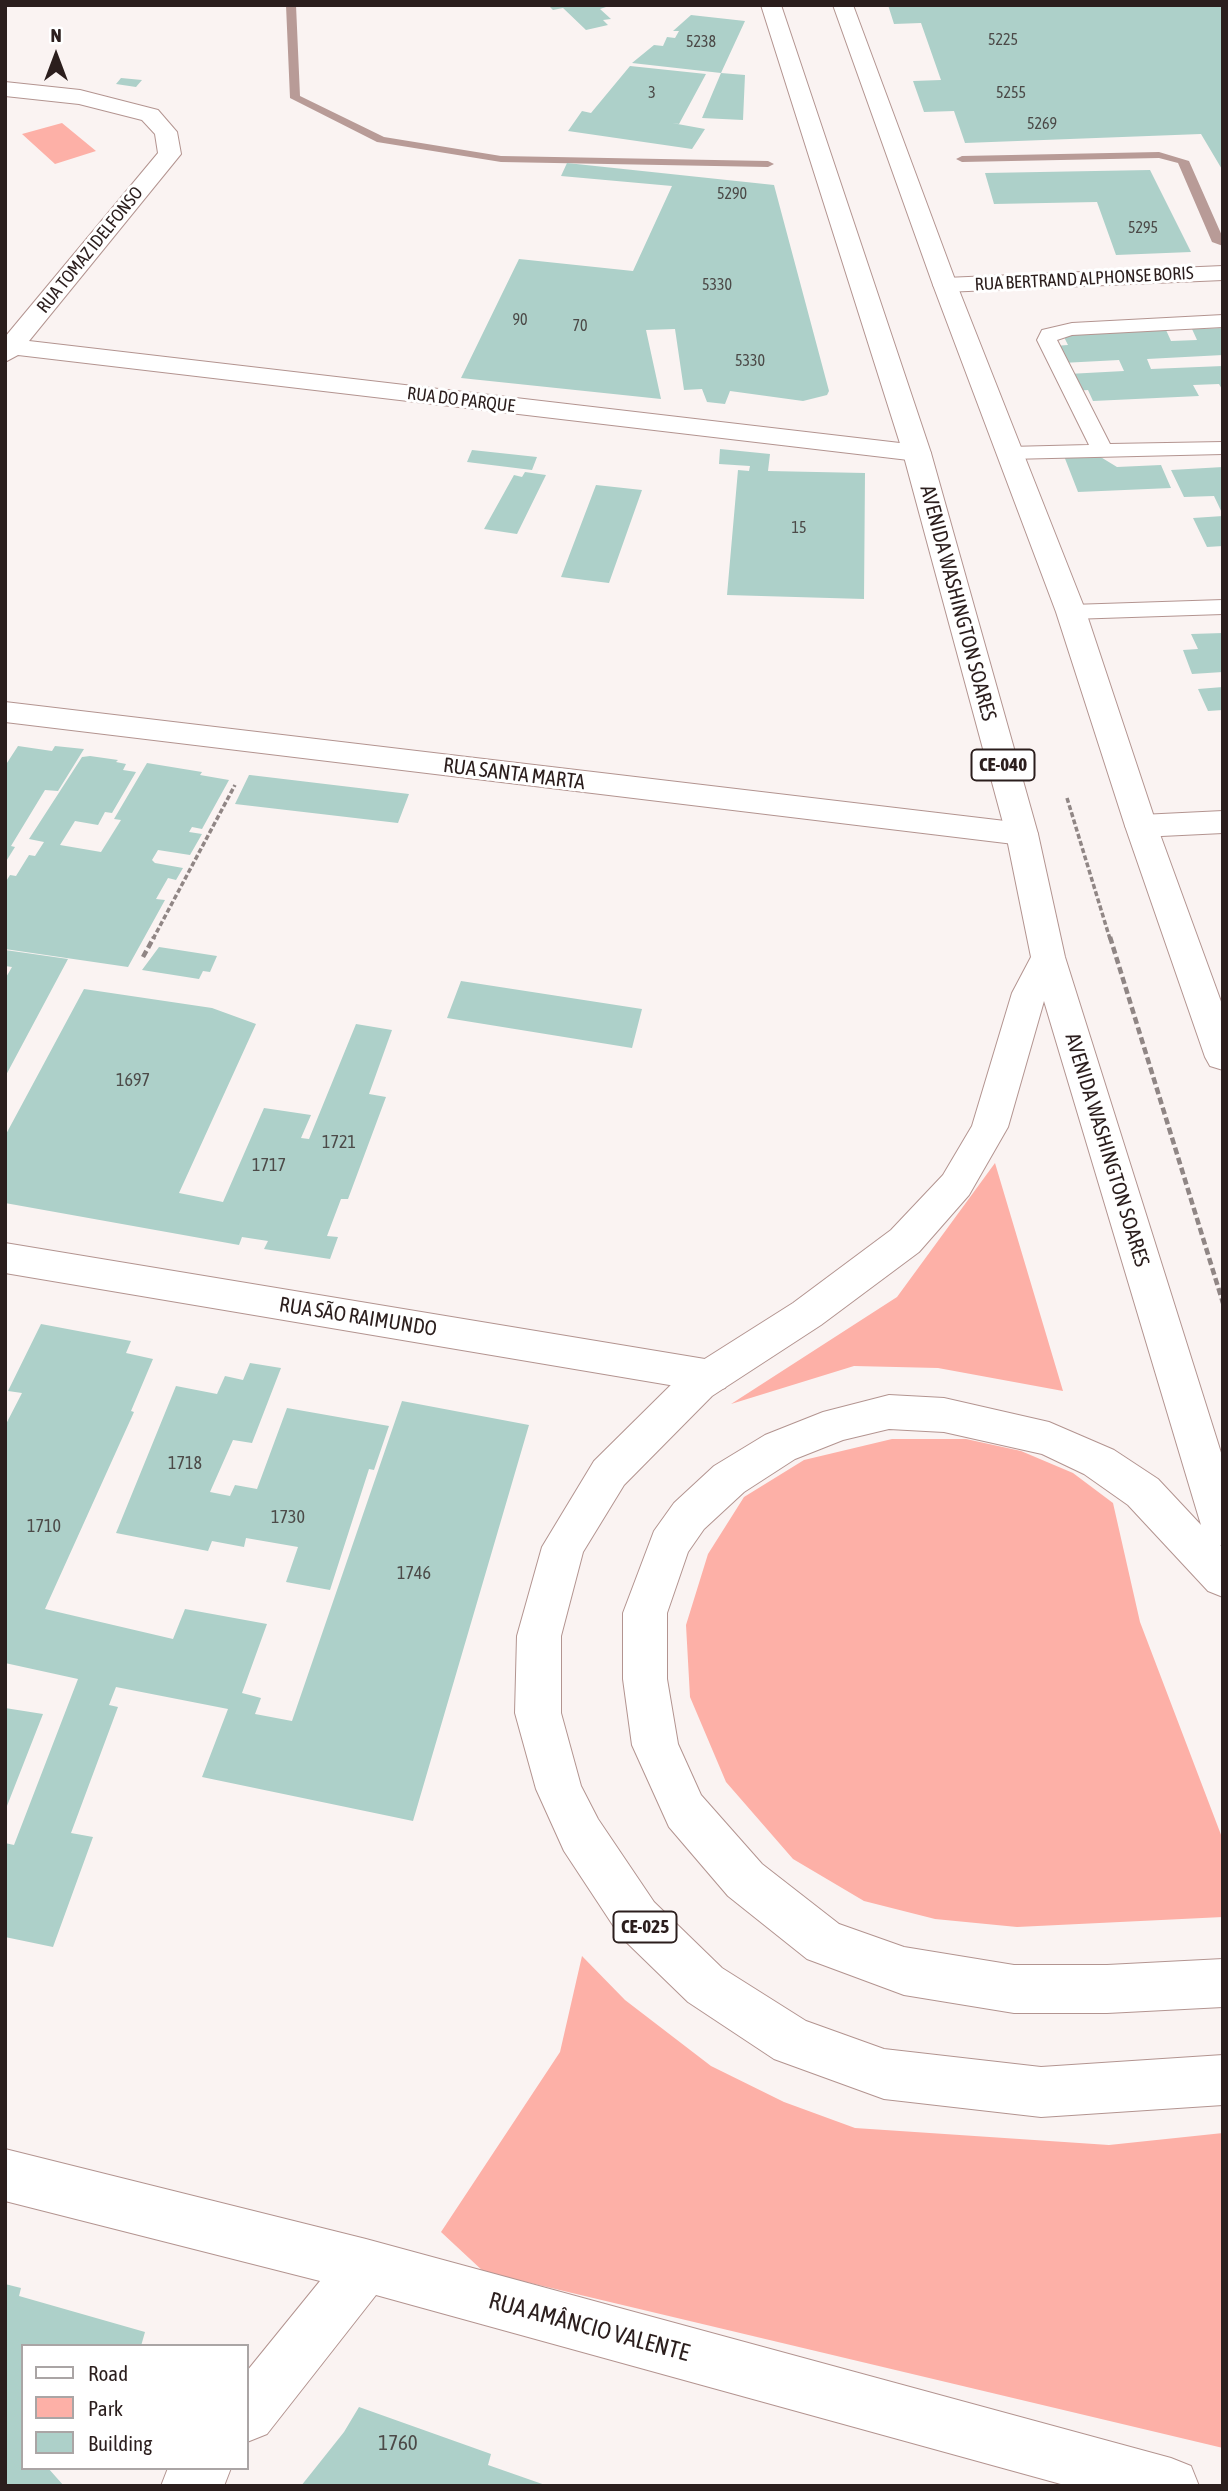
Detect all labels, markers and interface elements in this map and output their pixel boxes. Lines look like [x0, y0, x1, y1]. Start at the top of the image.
north arrow [21, 21, 91, 91]
text: N [50, 24, 62, 46]
house number: 5225 [988, 30, 1018, 50]
house number: 5238 [686, 32, 716, 52]
house number: 3 [648, 83, 656, 103]
house number: 5255 [996, 83, 1026, 103]
house number: 5269 [1027, 114, 1057, 134]
street label: RUA TOMAZ IDELFONSO [32, 183, 148, 317]
house number: 5290 [717, 184, 747, 204]
house number: 5295 [1128, 218, 1158, 238]
street label: RUA BERTRAND ALPHONSE BORIS [974, 262, 1194, 296]
house number: 5330 [702, 275, 732, 295]
house number: 90 [512, 310, 528, 330]
house number: 70 [572, 316, 588, 336]
house number: 5330 [735, 351, 765, 371]
street label: RUA DO PARQUE [406, 383, 516, 417]
street label: AVENIDA WASHINGTON SOARES [914, 483, 1002, 723]
house number: 15 [791, 518, 807, 538]
road number: CE-040 [972, 750, 1034, 780]
street label: RUA SANTA MARTA [442, 753, 586, 795]
street label: AVENIDA WASHINGTON SOARES [1059, 1030, 1155, 1270]
house number: 1697 [116, 1069, 150, 1091]
house number: 1721 [322, 1131, 356, 1153]
house number: 1717 [252, 1154, 286, 1176]
street label: RUA SÃO RAIMUNDO [277, 1292, 439, 1342]
house number: 1718 [168, 1452, 202, 1474]
house number: 1730 [271, 1506, 305, 1528]
house number: 1710 [27, 1515, 61, 1537]
house number: 1746 [397, 1562, 431, 1584]
road number: CE-025 [614, 1912, 676, 1942]
street label: RUA AMÂNCIO VALENTE [485, 2286, 693, 2368]
legend [21, 2344, 248, 2470]
text: Road [88, 2361, 128, 2385]
text: Park [88, 2396, 123, 2420]
house number: 1760 [378, 2430, 418, 2456]
text: Building [88, 2431, 152, 2455]

